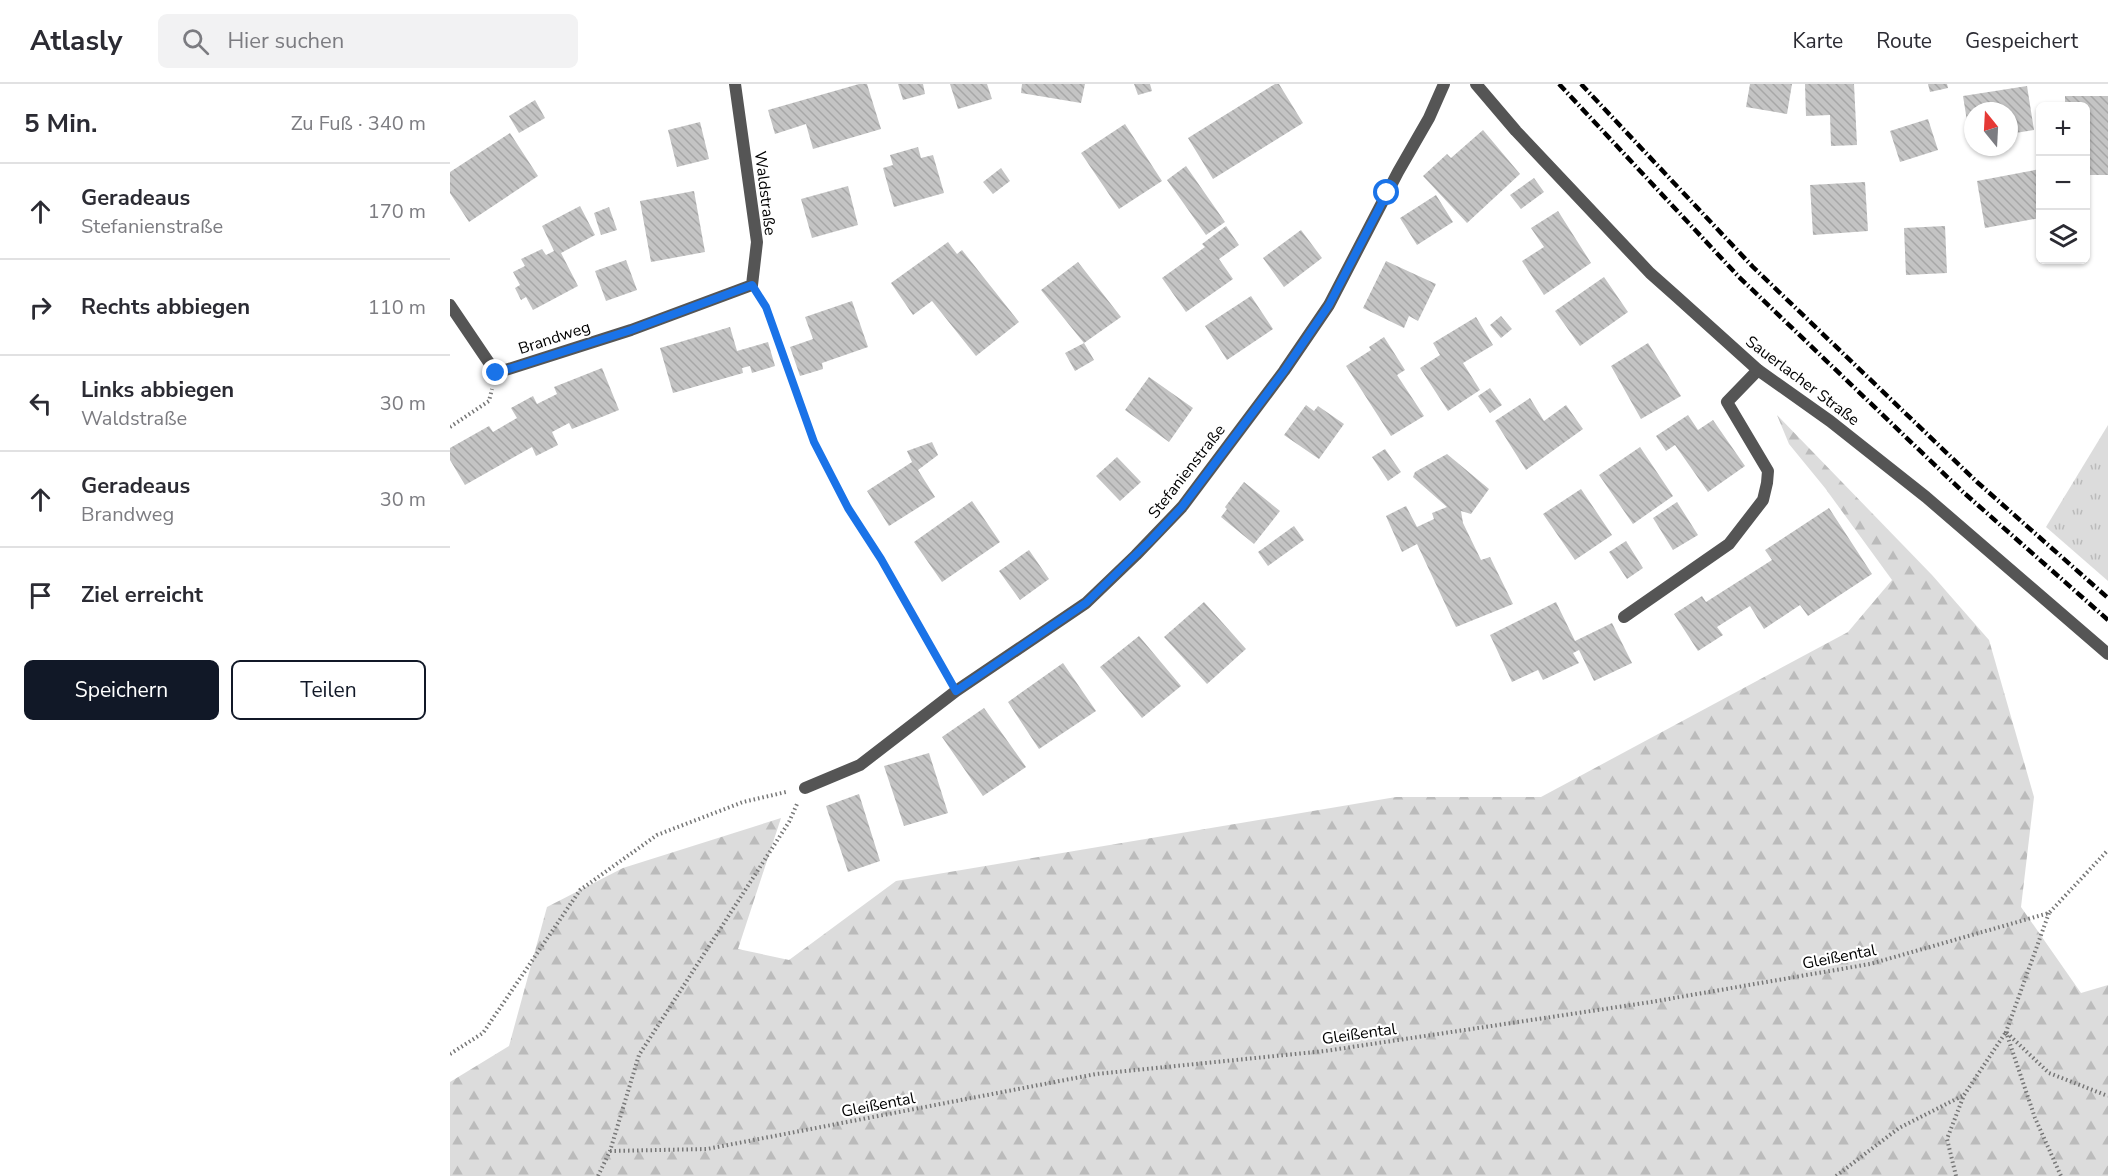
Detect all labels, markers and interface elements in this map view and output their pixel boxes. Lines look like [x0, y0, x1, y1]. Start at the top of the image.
search box [158, 14, 578, 68]
text: Atlasly [30, 22, 122, 60]
icon: search [179, 25, 212, 58]
text: Hier suchen [227, 26, 344, 56]
text: Karte [1793, 27, 1843, 55]
text: Route [1876, 27, 1932, 55]
text: Gespeichert [1965, 27, 2078, 55]
north arrow [1964, 102, 2018, 156]
map controls [2036, 102, 2090, 264]
button: + [2036, 102, 2090, 156]
text: 5 Min. [24, 106, 97, 141]
text: Zu Fuß · 340 m [291, 110, 426, 137]
street label: Waldstraße [749, 150, 781, 237]
button: − [2036, 156, 2090, 210]
route start [1373, 179, 1399, 205]
text: Geradeaus [81, 183, 190, 213]
icon: ahead [24, 195, 57, 228]
text: 170 m [368, 198, 426, 225]
button: layers [2036, 210, 2090, 264]
text: Stefanienstraße [81, 213, 223, 240]
icon: right [24, 291, 57, 324]
text: Rechts abbiegen [81, 292, 250, 322]
text: 110 m [368, 294, 426, 321]
street label: Brandweg [515, 316, 593, 360]
street label: Sauerlacher Straße [1741, 331, 1864, 431]
route end [482, 359, 508, 385]
text: Links abbiegen [81, 375, 234, 405]
icon: left [24, 387, 57, 420]
text: 30 m [380, 390, 426, 417]
text: Waldstraße [81, 405, 187, 432]
street label: Stefanienstraße [1143, 420, 1230, 523]
text: Geradeaus [81, 471, 190, 501]
icon: ahead [24, 483, 57, 516]
text: 30 m [380, 486, 426, 513]
text: Brandweg [81, 501, 174, 528]
icon: arrive [24, 579, 57, 612]
text: Ziel erreicht [81, 580, 203, 610]
button: Speichern [24, 660, 219, 720]
button: Teilen [231, 660, 426, 720]
street label: Gleißental [1800, 939, 1878, 975]
street label: Gleißental [1321, 1018, 1398, 1050]
street label: Gleißental [839, 1087, 917, 1123]

